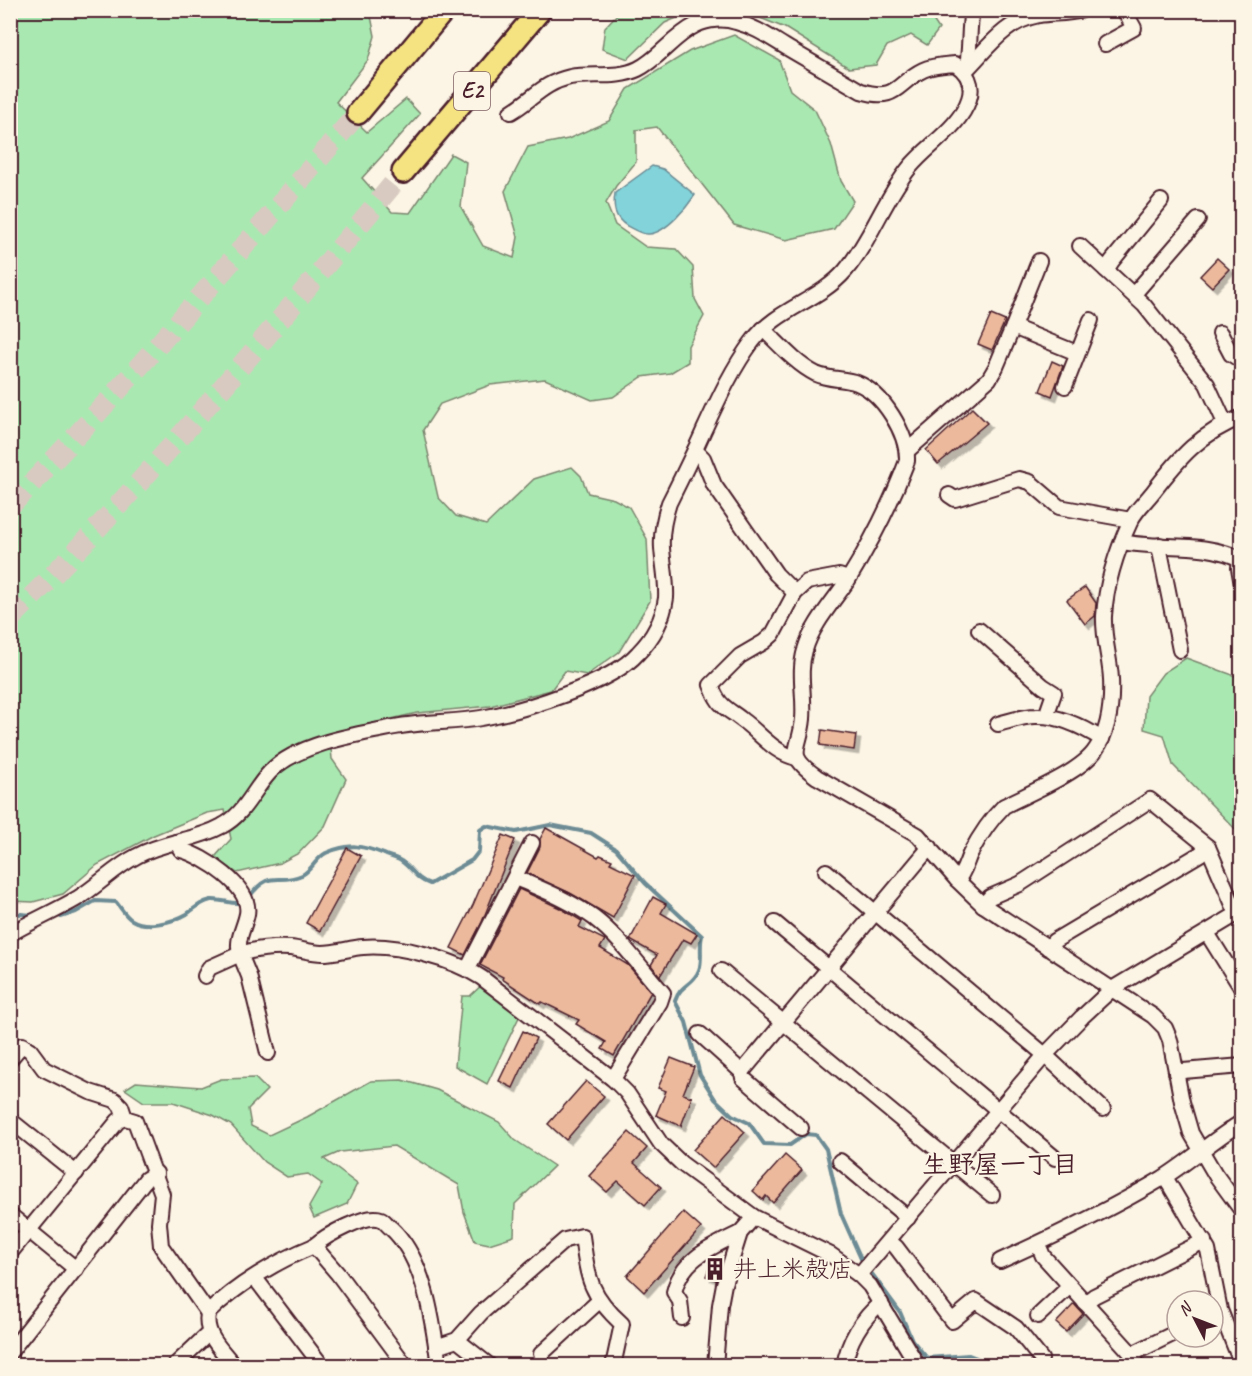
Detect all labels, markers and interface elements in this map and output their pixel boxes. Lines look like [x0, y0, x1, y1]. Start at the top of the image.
road number: E2 [454, 72, 490, 110]
district label: 生野屋一丁目 [922, 1148, 1078, 1181]
place label: 井上米殻店 [733, 1254, 853, 1284]
building icon: 井上米殻店 [702, 1256, 728, 1282]
north arrow [1165, 1289, 1225, 1349]
text: N [1174, 1297, 1197, 1320]

